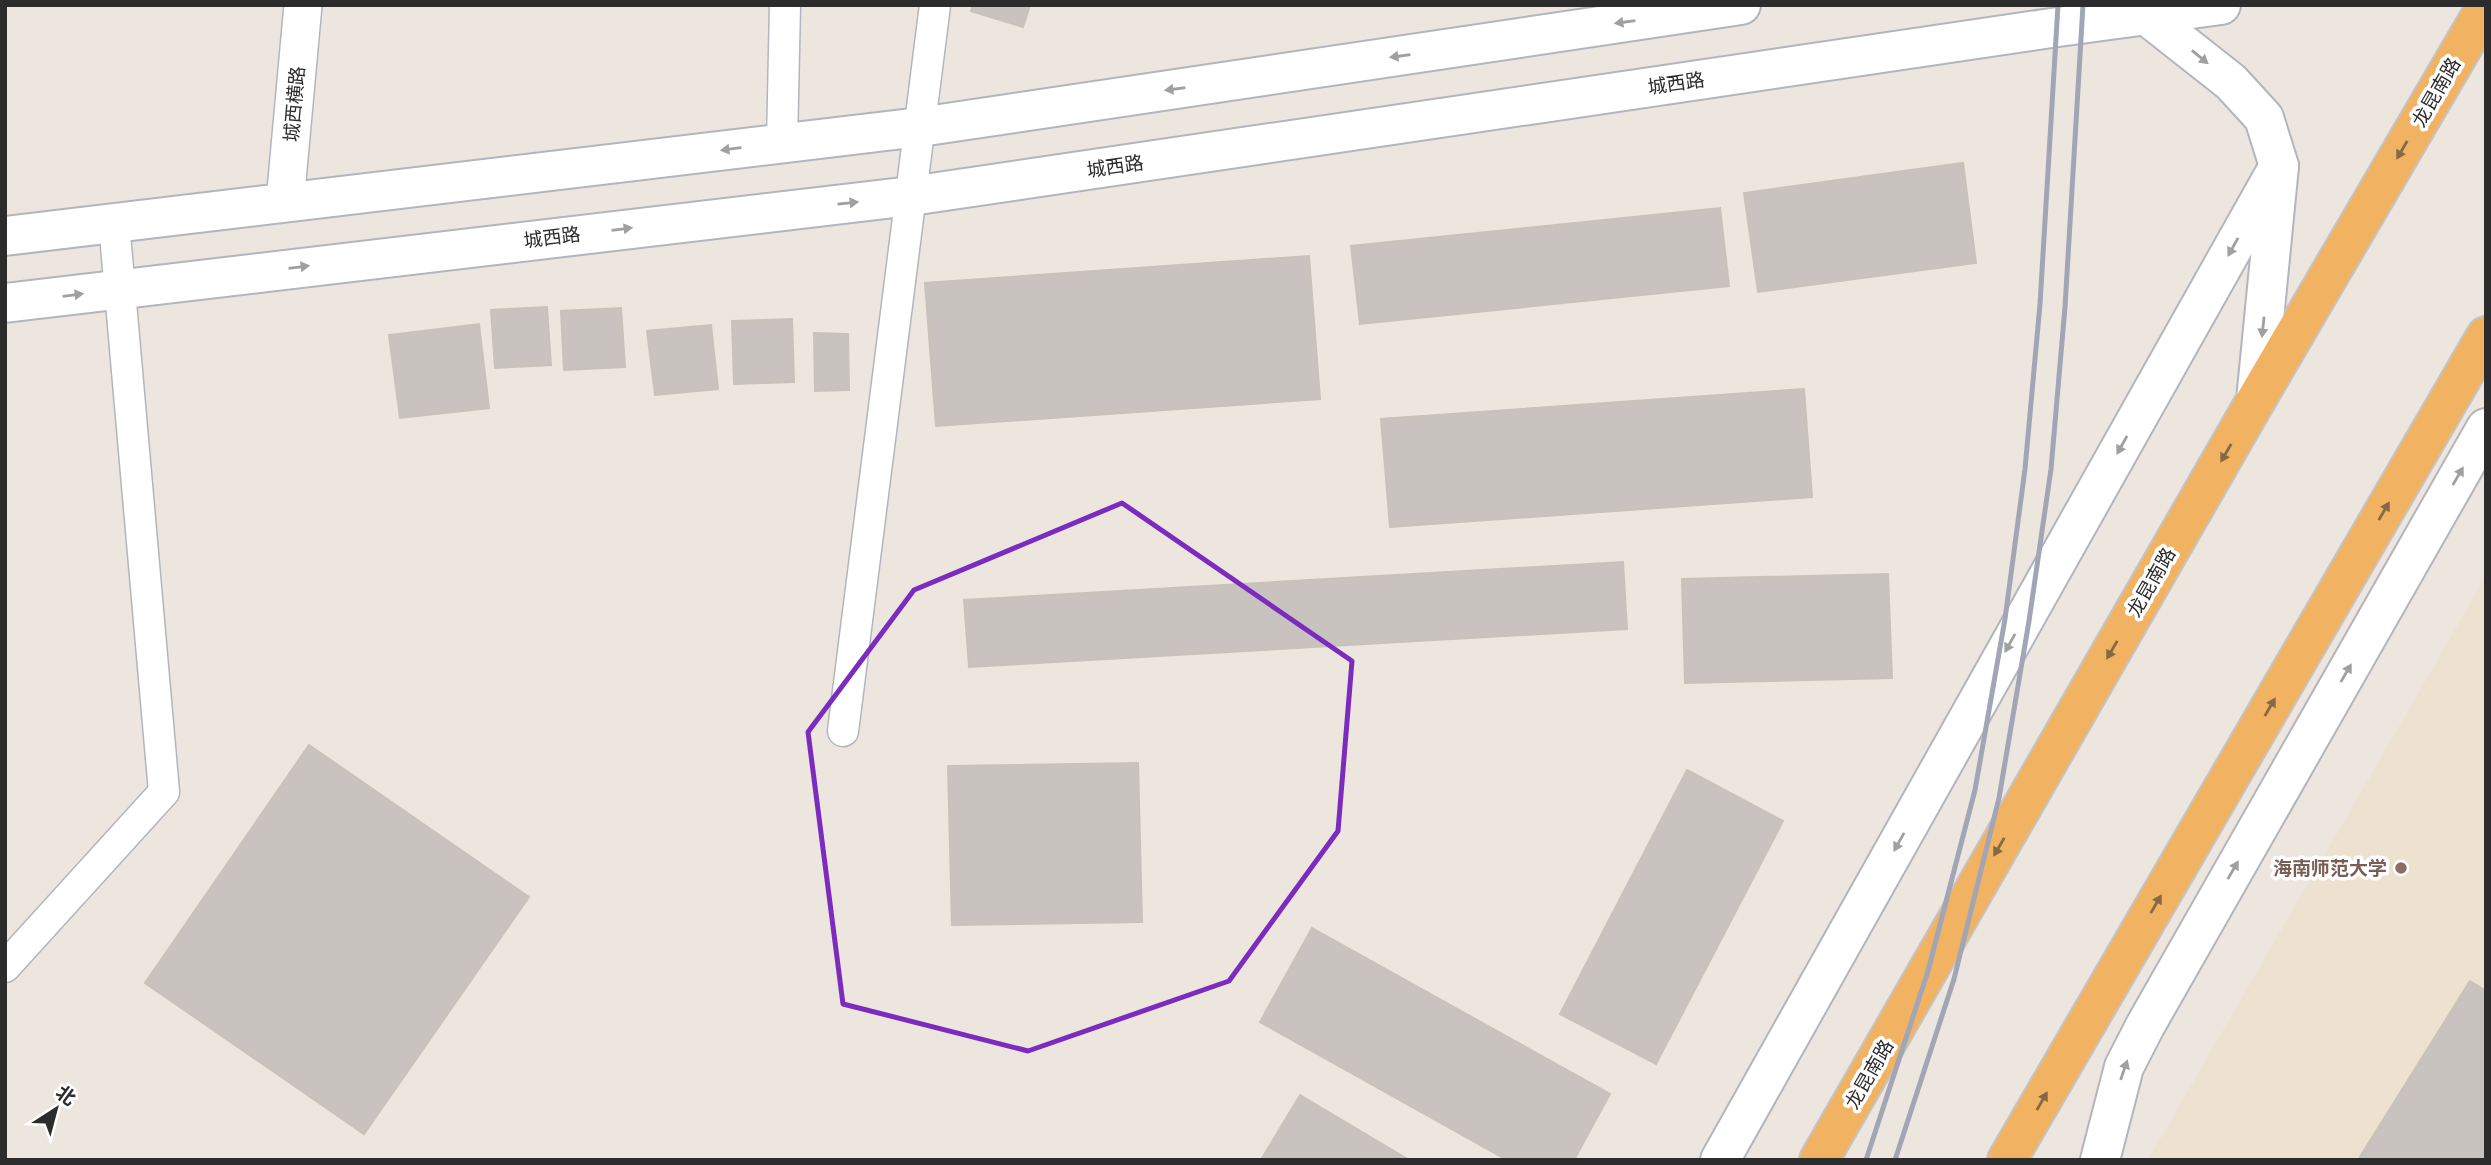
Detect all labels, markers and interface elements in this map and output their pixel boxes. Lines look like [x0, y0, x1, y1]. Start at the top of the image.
one-way arrow [1614, 17, 1636, 28]
one-way arrow [2190, 49, 2208, 64]
one-way arrow [1389, 51, 1411, 62]
street label: 龙昆南路 [2407, 54, 2465, 131]
street label: 城西横路 [280, 65, 309, 143]
street label: 城西路 [1646, 68, 1706, 99]
one-way arrow [1164, 84, 1186, 95]
one-way arrow [2396, 141, 2408, 160]
one-way arrow [720, 144, 742, 155]
street label: 城西路 [1085, 151, 1145, 182]
one-way arrow [837, 197, 859, 208]
street label: 城西路 [522, 223, 582, 252]
one-way arrow [611, 223, 633, 234]
one-way arrow [2227, 237, 2239, 256]
one-way arrow [288, 262, 310, 273]
one-way arrow [62, 290, 84, 301]
one-way arrow [2257, 316, 2268, 338]
one-way arrow [2116, 435, 2128, 455]
one-way arrow [2220, 443, 2232, 462]
one-way arrow [2452, 466, 2465, 485]
one-way arrow [2378, 501, 2390, 520]
street label: 龙昆南路 [2122, 544, 2180, 621]
one-way arrow [2004, 634, 2016, 653]
one-way arrow [2106, 640, 2118, 660]
one-way arrow [2339, 663, 2351, 683]
one-way arrow [2264, 698, 2276, 717]
one-way arrow [1893, 832, 1905, 851]
one-way arrow [1993, 838, 2005, 857]
place label: 海南师范大学 [2273, 857, 2387, 880]
marker: 海南师范大学 [2393, 860, 2409, 876]
one-way arrow [2227, 861, 2239, 880]
one-way arrow [2150, 895, 2162, 914]
street label: 龙昆南路 [1840, 1036, 1898, 1113]
one-way arrow [2120, 1060, 2130, 1081]
north arrow [21, 1074, 91, 1144]
text: 北 [51, 1081, 80, 1111]
one-way arrow [2035, 1091, 2048, 1110]

